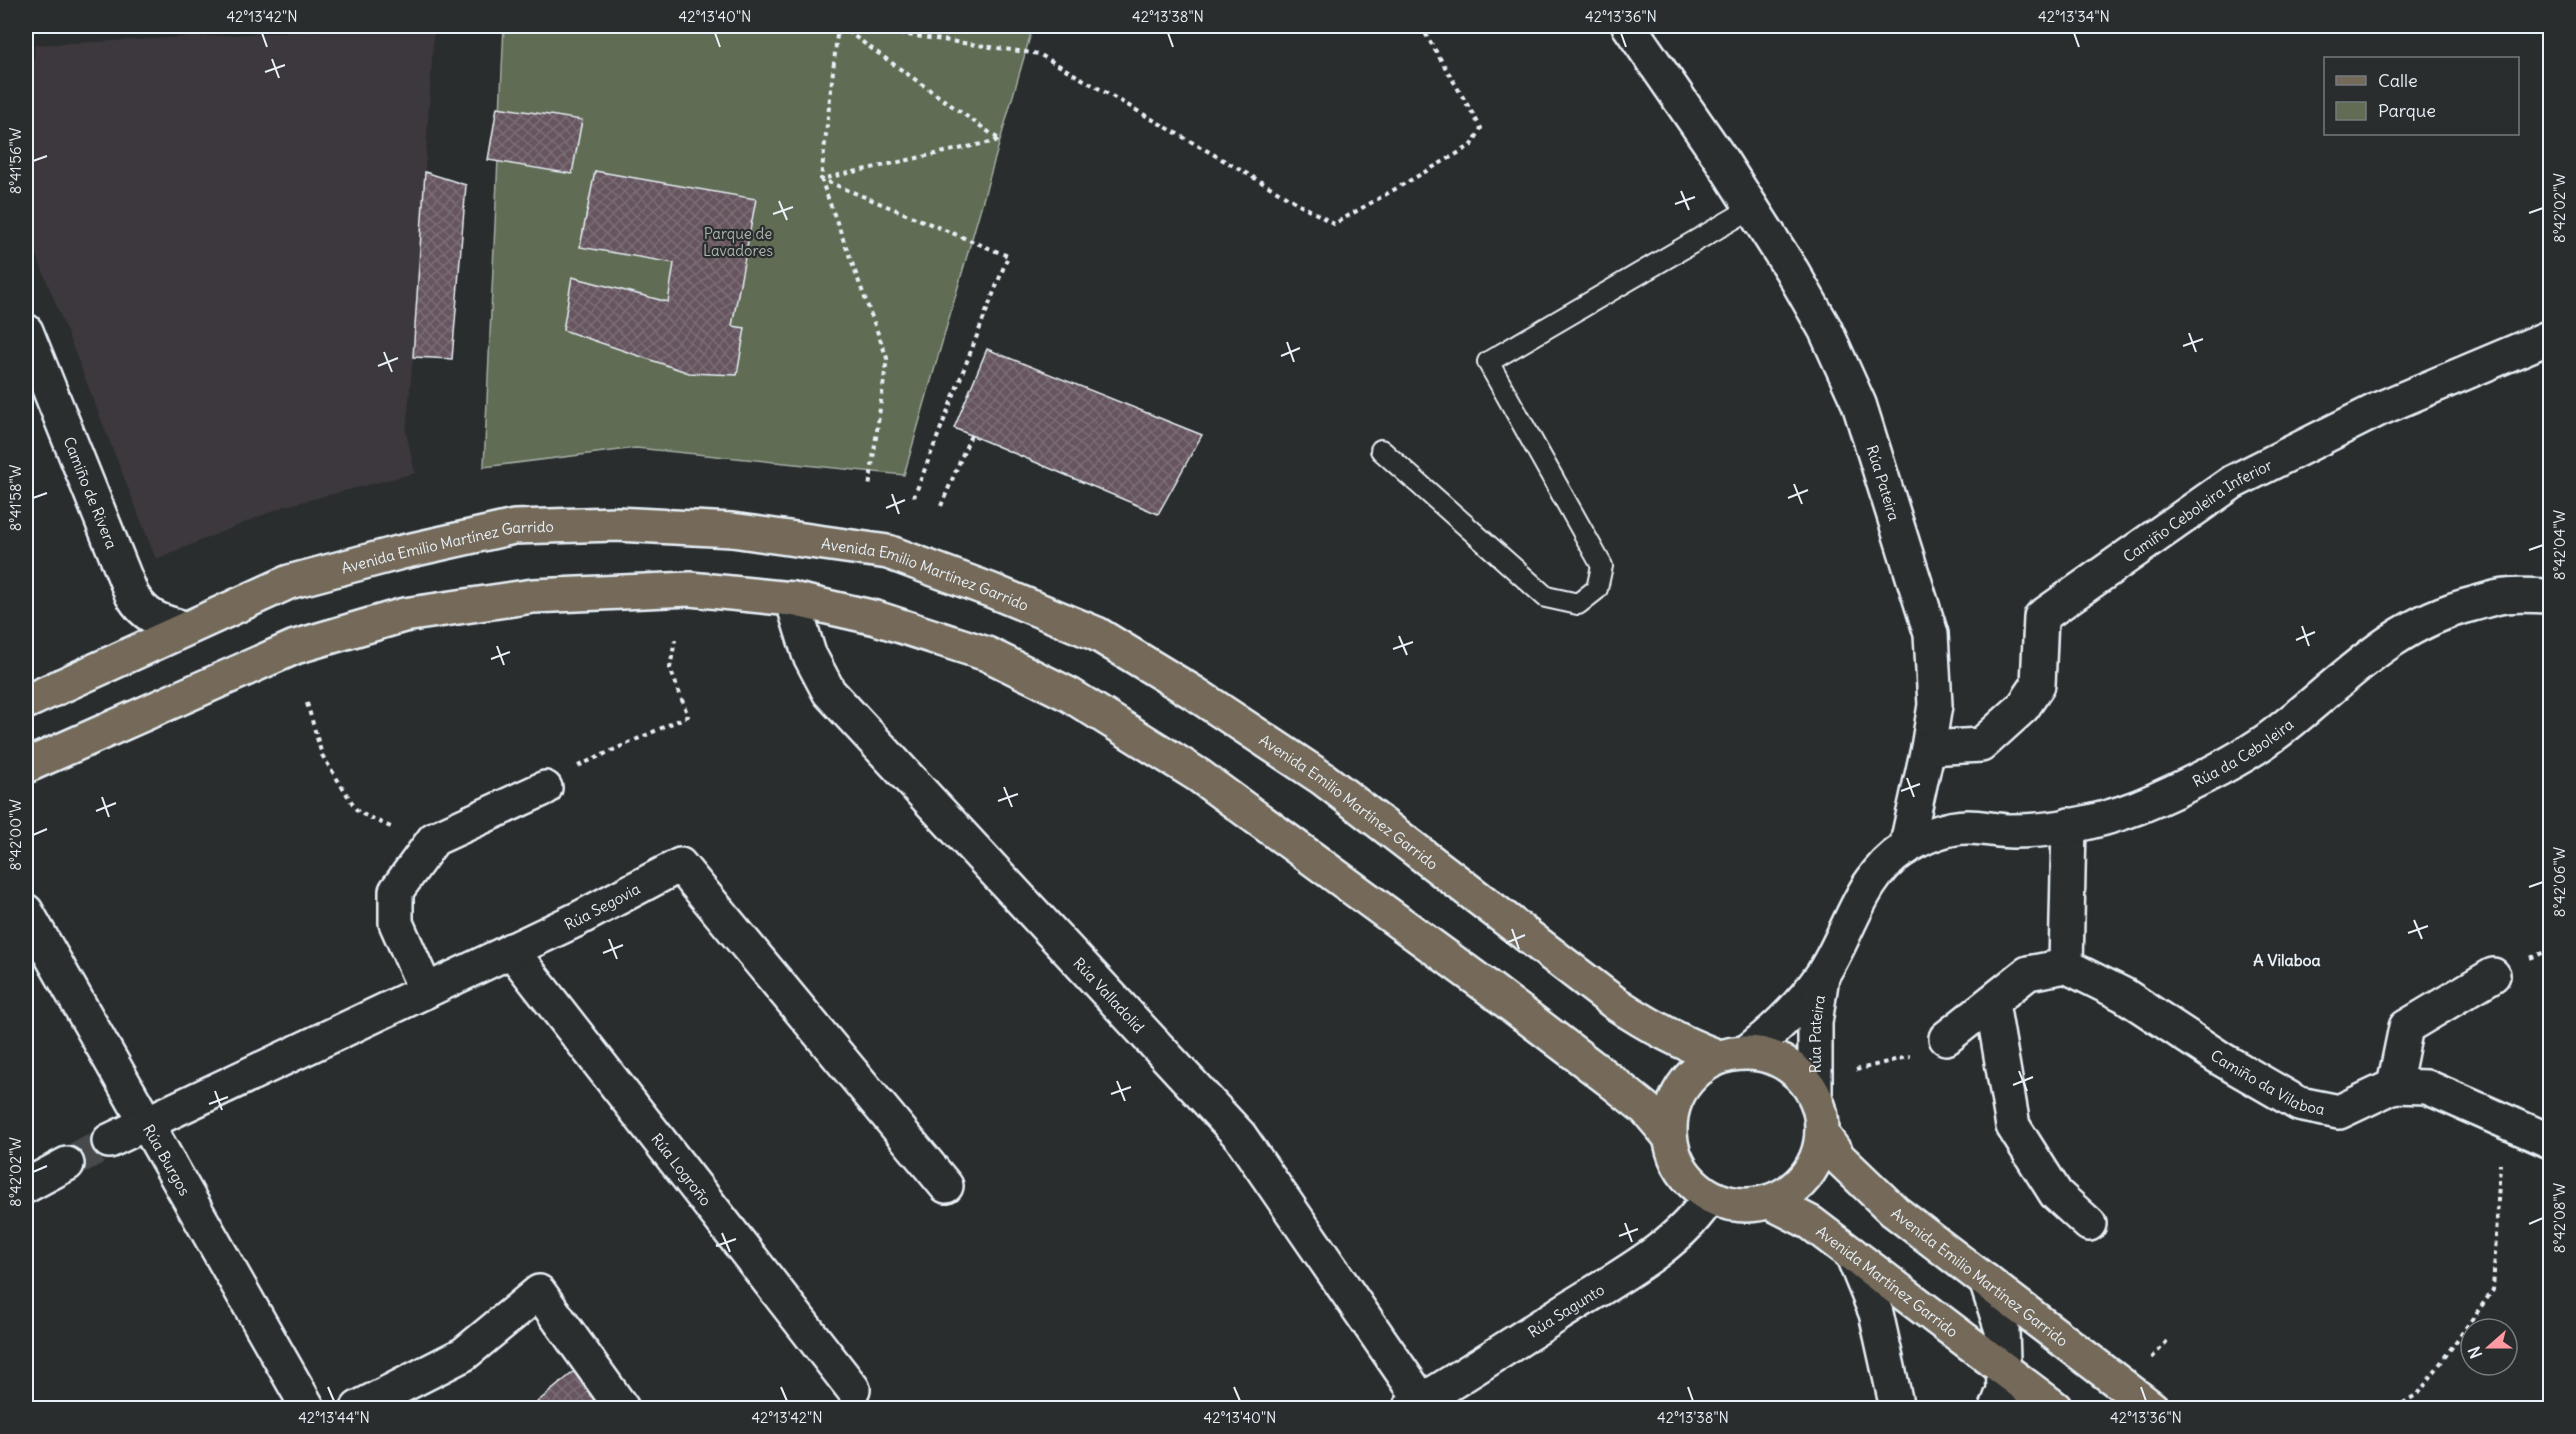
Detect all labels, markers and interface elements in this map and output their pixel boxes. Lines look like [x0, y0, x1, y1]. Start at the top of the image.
text: 42°13'42"N [226, 7, 298, 26]
text: 42°13'40"N [679, 7, 751, 26]
text: 42°13'38"N [1132, 7, 1204, 26]
text: 42°13'36"N [1585, 7, 1657, 26]
text: 42°13'34"N [2038, 7, 2110, 26]
legend [2324, 57, 2519, 135]
text: Calle [2378, 69, 2418, 92]
text: Parque [2378, 99, 2436, 122]
text: 8°41'56"W [6, 127, 25, 194]
text: 8°42'02"W [2550, 173, 2569, 243]
park label: Parque de Lavadores [703, 224, 773, 260]
street label: Camiño de Rivera [60, 434, 122, 552]
street label: Rúa Pateira [1863, 443, 1905, 524]
street label: Camiño Ceboleira Inferior [2119, 455, 2275, 566]
text: 8°41'58"W [6, 464, 25, 531]
text: 8°42'04"W [2550, 509, 2569, 580]
street label: Avenida Emilio Martínez Garrido [339, 516, 554, 577]
street label: Avenida Emilio Martínez Garrido [820, 533, 1032, 614]
street label: Rúa da Ceboleira [2189, 714, 2297, 791]
street label: Avenida Emilio Martínez Garrido [1256, 730, 1442, 873]
text: 8°42'00"W [6, 799, 25, 871]
text: 8°42'06"W [2550, 846, 2569, 917]
street label: Rúa Segovia [561, 878, 643, 934]
district label: A Vilaboa [2253, 950, 2321, 970]
street label: Rúa Valladolid [1070, 953, 1149, 1036]
street label: Rúa Pateira [1806, 993, 1829, 1073]
street label: Camiño da Vilaboa [2207, 1045, 2327, 1119]
street label: Rúa Burgos [140, 1121, 195, 1199]
street label: Rúa Logroño [648, 1129, 716, 1209]
text: 8°42'02"W [6, 1137, 25, 1207]
text: 8°42'08"W [2550, 1182, 2569, 1253]
street label: Avenida Emilio Martínez Garrido [1888, 1203, 2072, 1350]
street label: Avenida Martínez Garrido [1813, 1221, 1962, 1341]
street label: Rúa Sagunto [1524, 1279, 1608, 1341]
north arrow [2459, 1317, 2519, 1377]
text: N [2464, 1344, 2486, 1361]
text: 42°13'44"N [298, 1408, 370, 1427]
text: 42°13'42"N [751, 1408, 823, 1427]
text: 42°13'40"N [1204, 1408, 1276, 1427]
text: 42°13'38"N [1657, 1408, 1729, 1427]
text: 42°13'36"N [2110, 1408, 2182, 1427]

